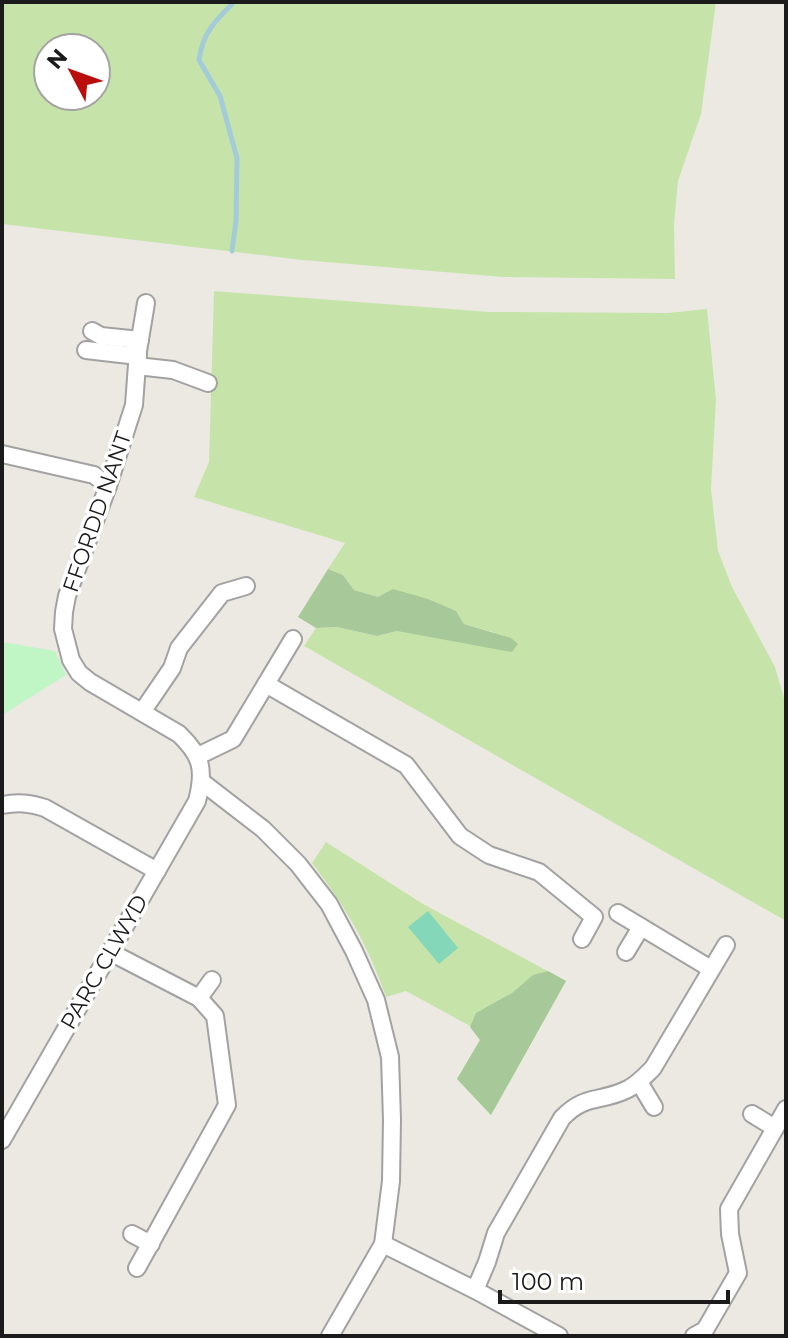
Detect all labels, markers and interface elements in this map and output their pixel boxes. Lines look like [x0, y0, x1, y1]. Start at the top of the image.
north arrow [32, 32, 112, 112]
text: N [41, 44, 73, 75]
street label: FFORDD NANT [57, 428, 137, 596]
street label: PARC CLWYD [55, 890, 153, 1034]
scale bar [500, 1254, 728, 1304]
text: 100 m [512, 1267, 584, 1296]

